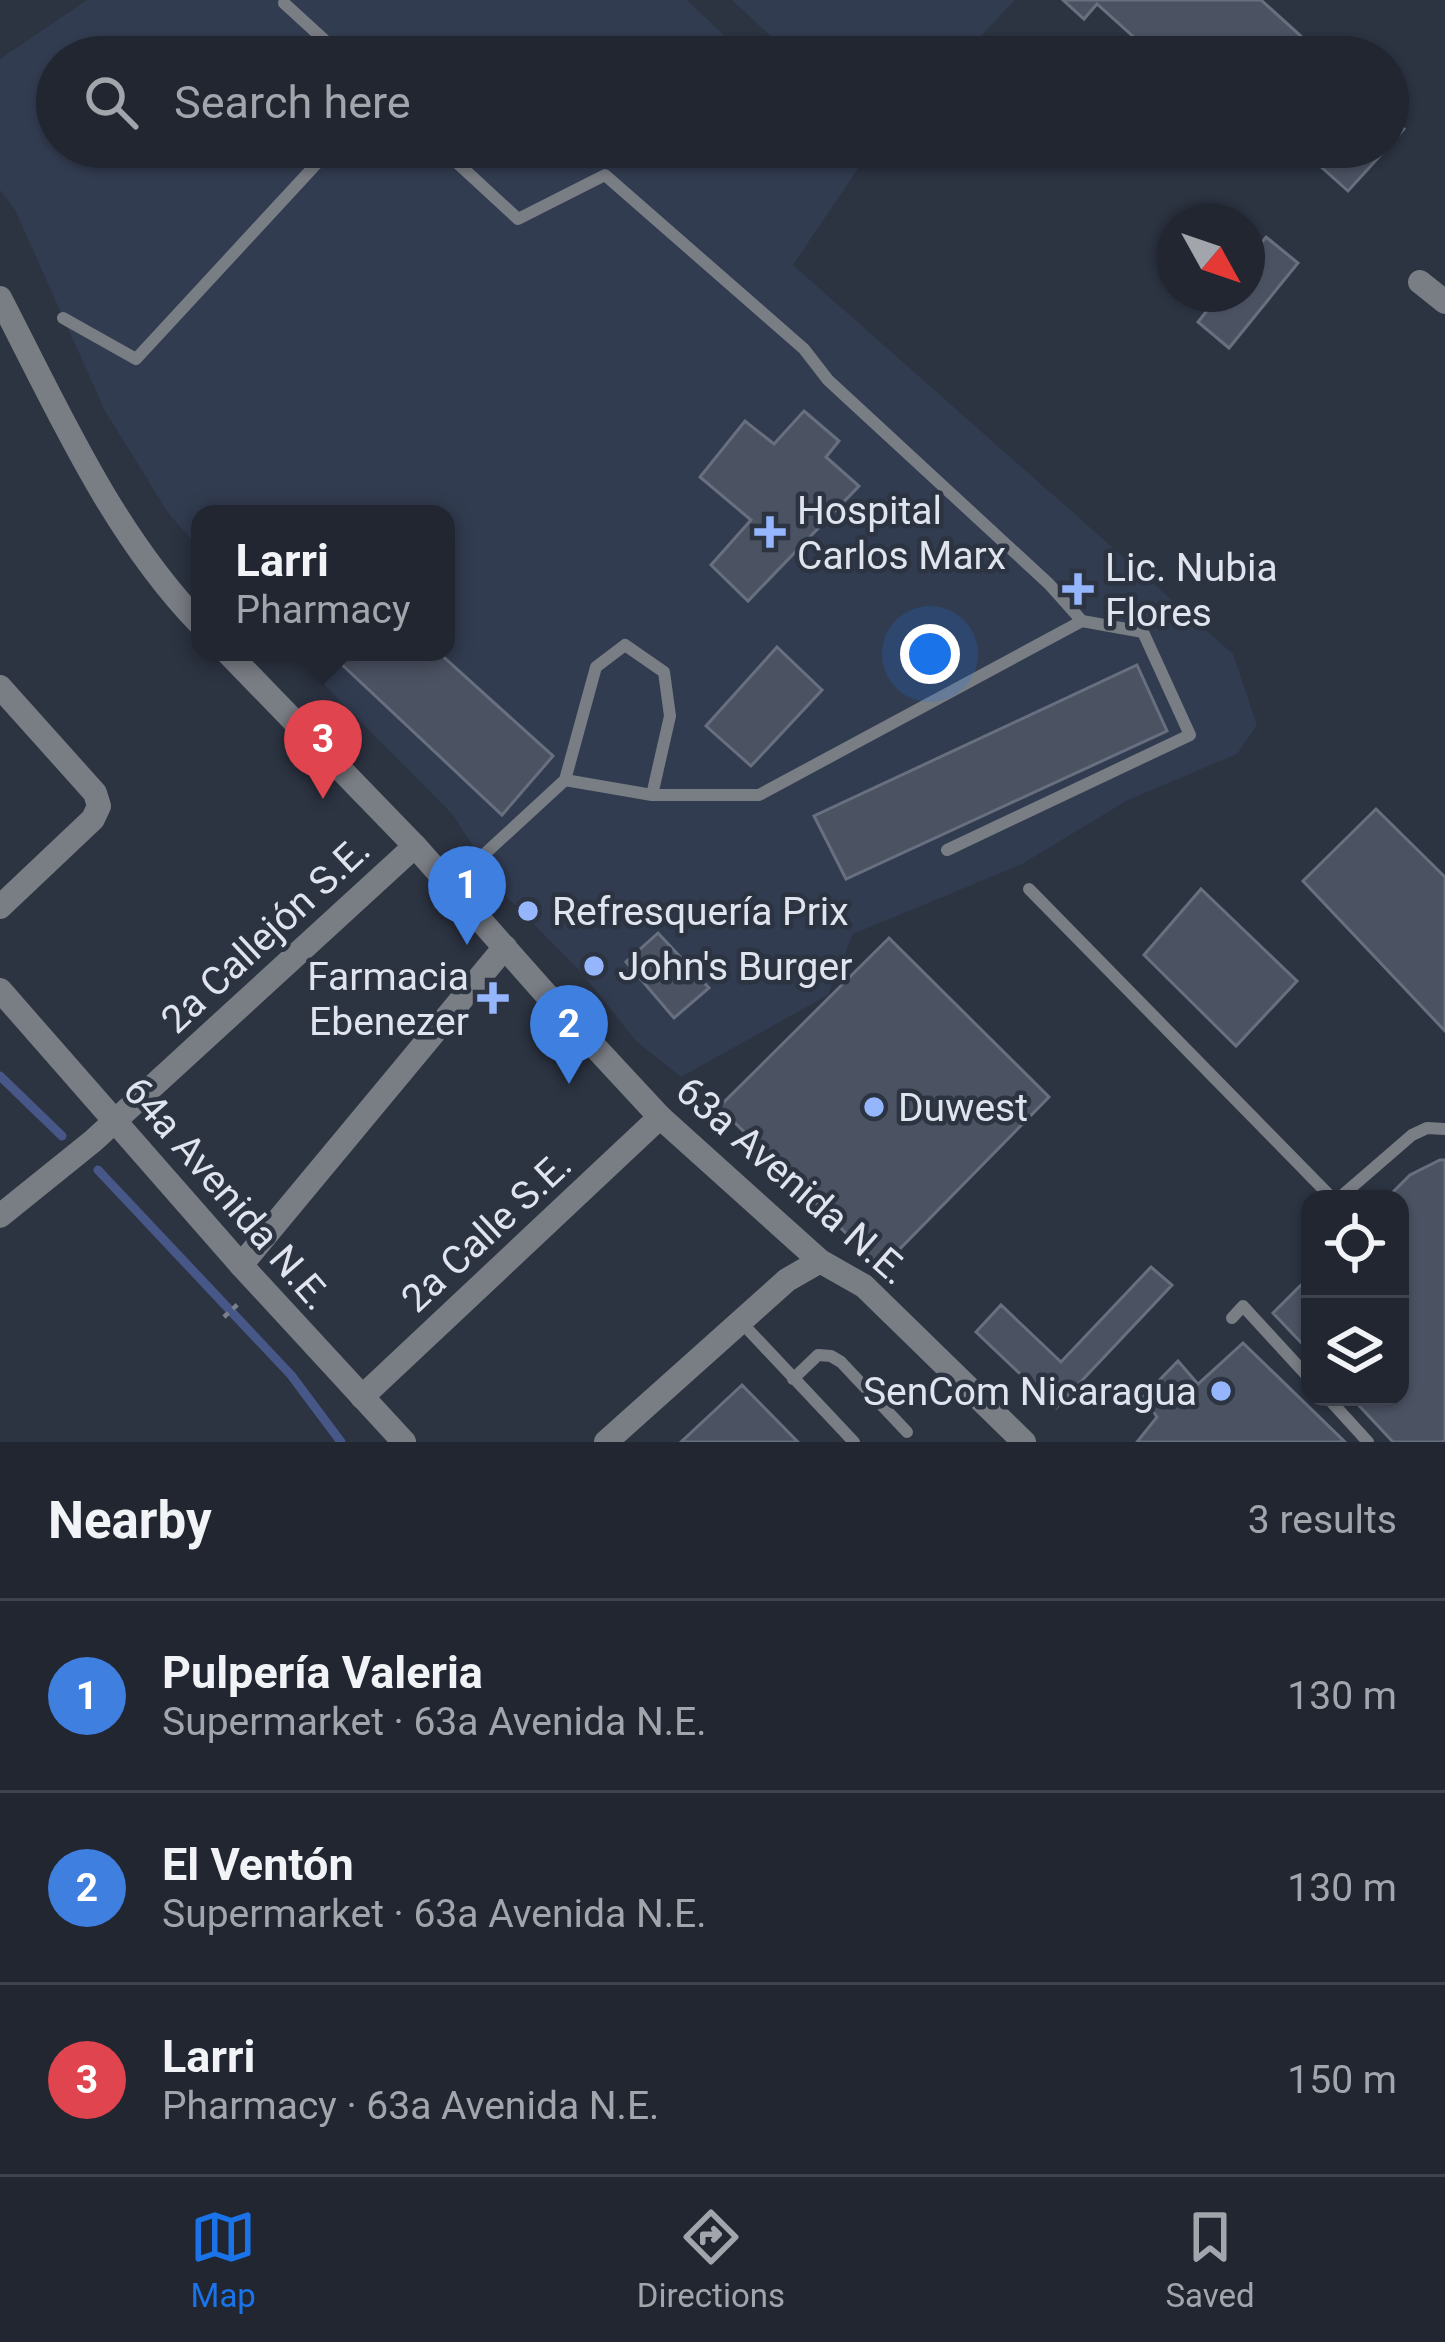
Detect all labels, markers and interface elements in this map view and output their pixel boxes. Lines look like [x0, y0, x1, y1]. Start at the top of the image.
search box [36, 36, 1409, 168]
icon: search [78, 69, 144, 135]
text: Search here [174, 76, 411, 129]
north arrow [1157, 204, 1265, 312]
place label: Hospital Carlos Marx [797, 488, 1006, 579]
popup [191, 505, 455, 661]
marker: Hospital Carlos Marx [754, 516, 786, 548]
text: Larri [236, 534, 329, 587]
place label: Lic. Nubia Flores [1105, 545, 1278, 636]
marker: Lic. Nubia Flores [1062, 573, 1094, 605]
text: Pharmacy [236, 587, 410, 633]
your location [900, 624, 960, 684]
pin: 3 [284, 700, 362, 799]
street label: 2a Callejón S.E. [152, 827, 379, 1043]
pin: 1 [428, 846, 506, 945]
place label: Refresquería Prix [552, 889, 849, 935]
marker: Refresquería Prix [515, 898, 541, 924]
place label: John's Burger [618, 944, 852, 990]
marker: John's Burger [581, 953, 607, 979]
place label: Farmacia Ebenezer [307, 954, 469, 1045]
marker: Farmacia Ebenezer [480, 985, 506, 1011]
pin: 2 [530, 985, 608, 1084]
street label: 63a Avenida N.E. [667, 1067, 918, 1294]
street label: 64a Avenida N.E. [114, 1068, 341, 1319]
place label: Duwest [898, 1085, 1028, 1131]
marker: Duwest [861, 1094, 887, 1120]
street label: 2a Calle S.E. [393, 1142, 581, 1322]
map controls [1301, 1190, 1409, 1406]
button: locate [1301, 1190, 1409, 1298]
button: layers [1301, 1298, 1409, 1406]
place label: SenCom Nicaragua [863, 1369, 1197, 1415]
marker: SenCom Nicaragua [1208, 1378, 1234, 1404]
text: Nearby [48, 1491, 212, 1550]
text: 3 results [1248, 1497, 1397, 1543]
text: Pulpería Valeria [162, 1646, 483, 1699]
text: 1 [76, 1673, 98, 1719]
text: 130 m [1287, 1673, 1397, 1719]
text: Supermarket · 63a Avenida N.E. [162, 1699, 706, 1745]
text: El Ventón [162, 1838, 354, 1891]
text: 2 [76, 1865, 98, 1911]
text: 130 m [1287, 1865, 1397, 1911]
text: Supermarket · 63a Avenida N.E. [162, 1891, 706, 1937]
text: Larri [162, 2030, 255, 2083]
text: 3 [76, 2057, 98, 2103]
text: 150 m [1287, 2057, 1397, 2103]
text: Pharmacy · 63a Avenida N.E. [162, 2083, 659, 2129]
tab: Map [190, 2204, 256, 2315]
tab: Directions [637, 2204, 785, 2315]
tab: Saved [1166, 2204, 1255, 2315]

